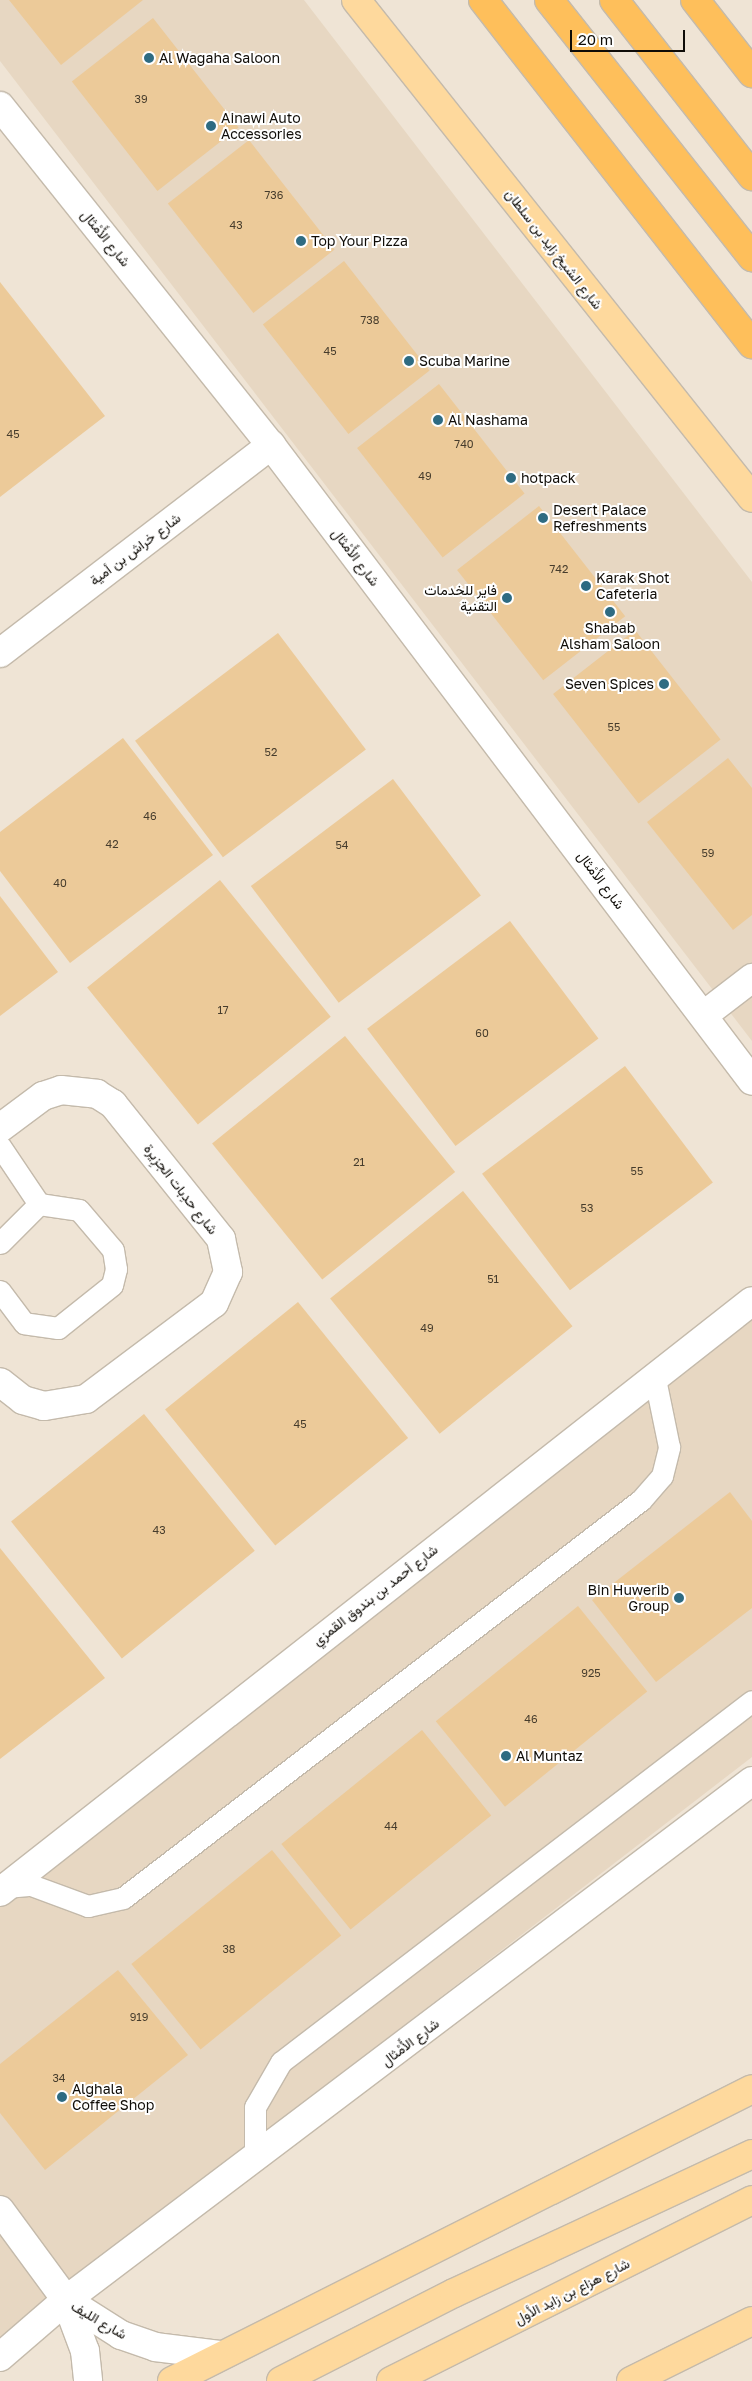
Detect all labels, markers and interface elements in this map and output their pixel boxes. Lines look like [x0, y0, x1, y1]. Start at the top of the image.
scale bar [572, 20, 687, 52]
text: 20 m [578, 30, 613, 48]
place label: Al Wagaha Saloon [159, 50, 280, 66]
marker: Al Wagaha Saloon [143, 52, 155, 64]
house number: 39 [134, 92, 148, 106]
place label: Ainawi Auto Accessories [221, 110, 302, 142]
marker: Ainawi Auto Accessories [205, 120, 217, 132]
street label: شارع الشيخ زايد بن سلطان [502, 186, 606, 312]
house number: 736 [265, 188, 283, 202]
street label: شارع الأَمْثال [78, 206, 134, 270]
house number: 43 [229, 218, 243, 232]
place label: Top Your Pizza [311, 233, 408, 249]
marker: Top Your Pizza [295, 235, 307, 247]
house number: 738 [361, 313, 379, 327]
house number: 45 [323, 344, 337, 358]
place label: Scuba Marine [419, 353, 510, 369]
marker: Scuba Marine [403, 355, 415, 367]
place label: Al Nashama [448, 412, 528, 428]
marker: Al Nashama [432, 414, 444, 426]
house number: 45 [6, 427, 20, 441]
house number: 740 [454, 437, 474, 451]
house number: 49 [418, 469, 432, 483]
place label: hotpack [521, 470, 576, 486]
marker: hotpack [505, 472, 517, 484]
place label: Desert Palace Refreshments [553, 502, 647, 534]
street label: شارع خراش بن أمية [86, 509, 184, 589]
marker: Desert Palace Refreshments [537, 512, 549, 524]
street label: شارع الأَمْثال [329, 525, 383, 589]
house number: 742 [550, 562, 568, 576]
place label: Karak Shot Cafeteria [596, 570, 670, 602]
marker: Karak Shot Cafeteria [580, 580, 592, 592]
place label: فاير للخدمات التقنية [424, 582, 497, 614]
marker: فاير للخدمات التقنية [501, 592, 513, 604]
marker: Shabab Alsham Saloon [604, 606, 616, 618]
place label: Shabab Alsham Saloon [560, 620, 660, 652]
place label: Seven Spices [565, 676, 654, 692]
marker: Seven Spices [658, 678, 670, 690]
house number: 55 [608, 720, 620, 734]
house number: 52 [265, 745, 277, 759]
house number: 46 [143, 809, 157, 823]
house number: 42 [105, 837, 119, 851]
house number: 54 [335, 838, 349, 852]
house number: 59 [701, 846, 715, 860]
street label: شارع الأَمْثال [574, 848, 628, 912]
house number: 40 [53, 876, 67, 890]
house number: 17 [217, 1003, 229, 1017]
house number: 60 [475, 1026, 489, 1040]
street label: شارع حدِبات الجزِيرة [141, 1141, 221, 1237]
house number: 21 [353, 1155, 365, 1169]
house number: 55 [631, 1164, 643, 1178]
house number: 53 [581, 1201, 593, 1215]
house number: 51 [487, 1272, 499, 1286]
house number: 49 [420, 1321, 434, 1335]
house number: 45 [293, 1417, 307, 1431]
house number: 43 [152, 1523, 166, 1537]
street label: شارع أحمد بن بندوق القمزي [309, 1541, 441, 1649]
place label: Bin Huwerib Group [588, 1582, 669, 1614]
marker: Bin Huwerib Group [673, 1592, 685, 1604]
house number: 925 [581, 1666, 601, 1680]
house number: 46 [524, 1712, 538, 1726]
place label: Al Muntaz [516, 1748, 583, 1764]
marker: Al Muntaz [500, 1750, 512, 1762]
house number: 44 [384, 1819, 398, 1833]
house number: 38 [222, 1942, 236, 1956]
house number: 919 [130, 2010, 148, 2024]
street label: شارع الأَمْثال [378, 2015, 442, 2069]
house number: 34 [52, 2071, 66, 2085]
place label: Alghala Coffee Shop [72, 2081, 154, 2114]
marker: Alghala Coffee Shop [56, 2091, 68, 2103]
street label: شارع هزاع بن زايد الأول [512, 2255, 632, 2327]
street label: شارع الليف [68, 2297, 130, 2343]

